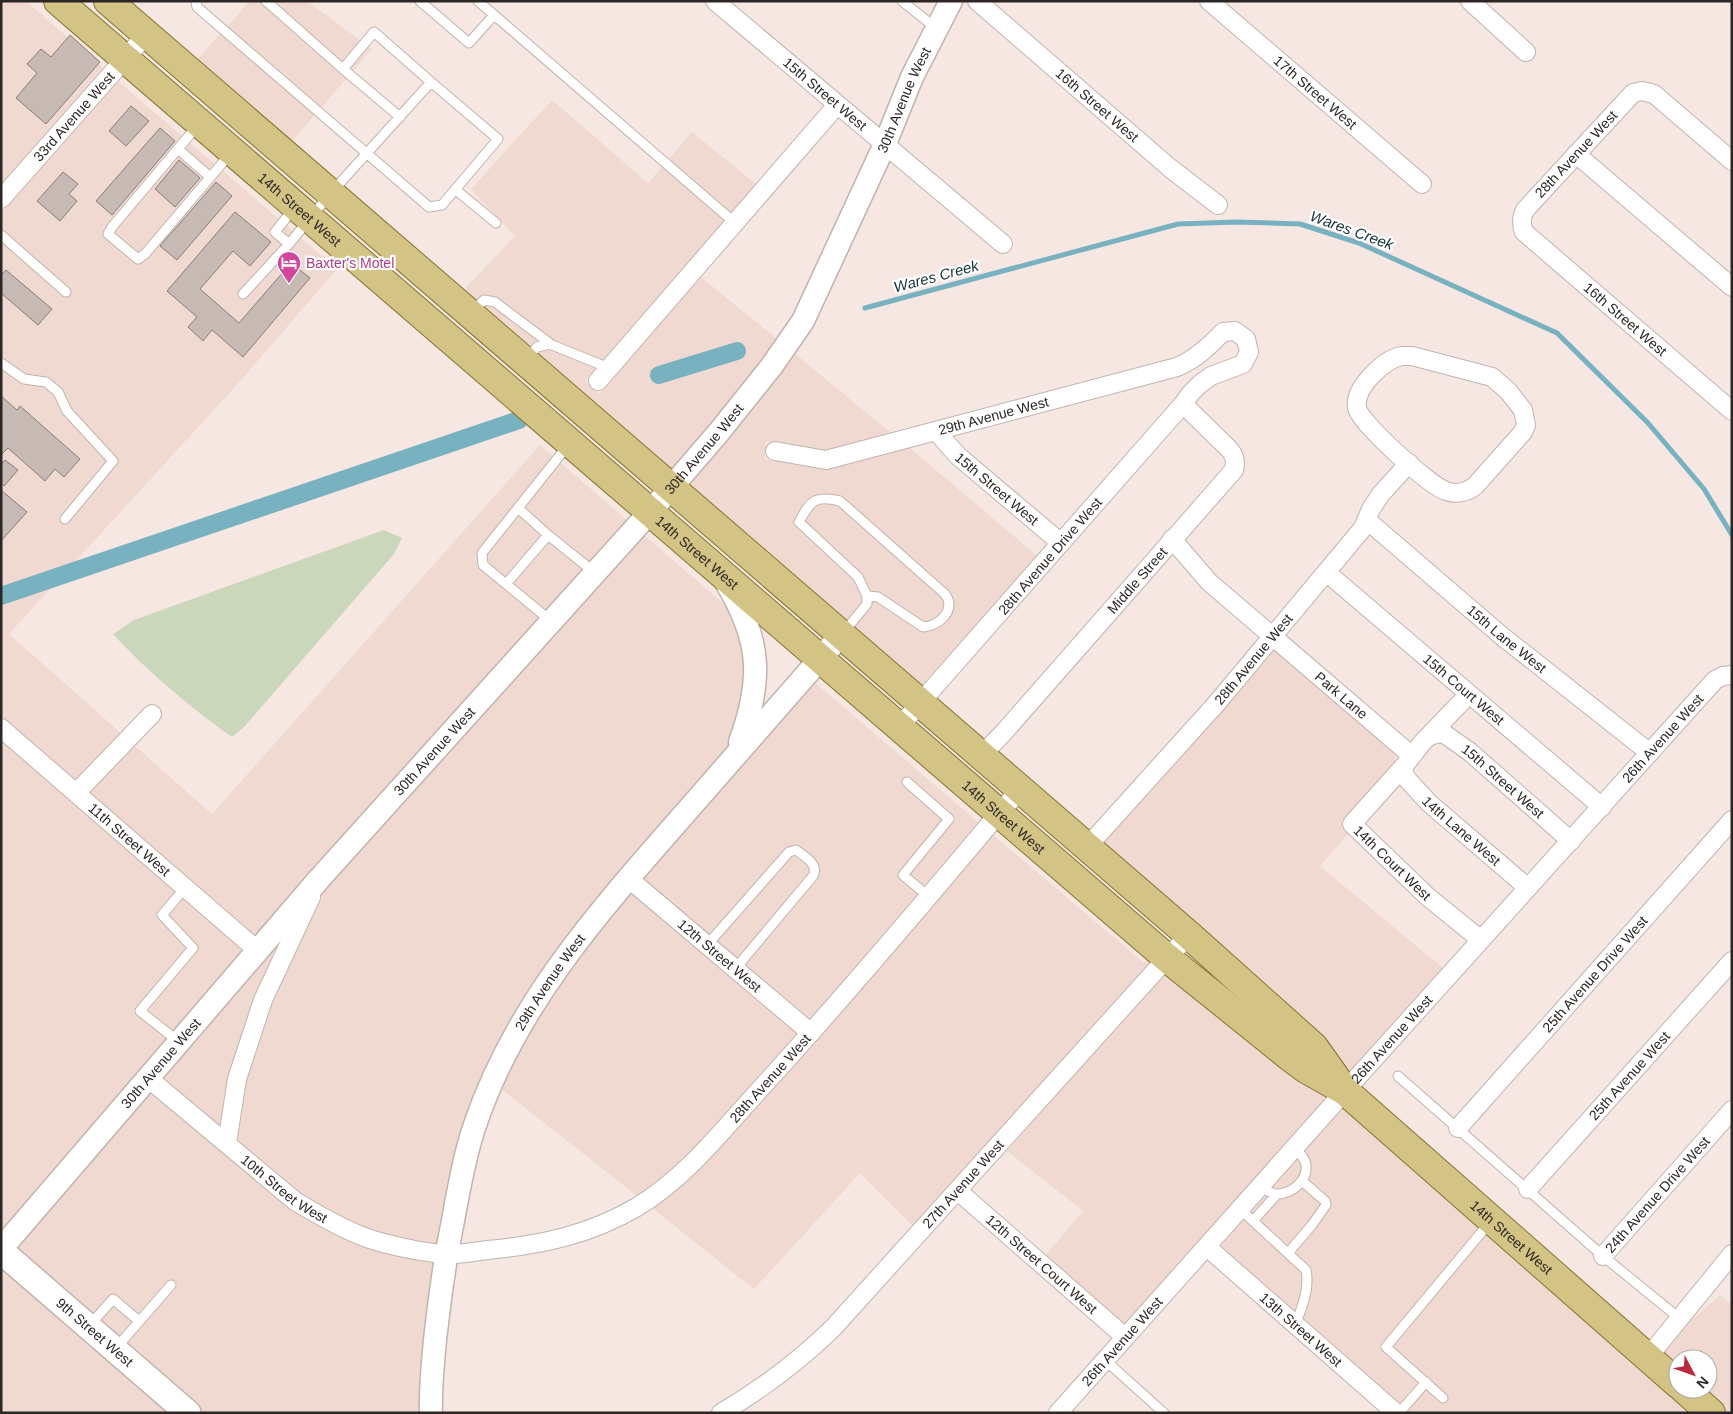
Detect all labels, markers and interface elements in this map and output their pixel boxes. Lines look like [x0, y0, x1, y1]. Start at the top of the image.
street label: 30th Avenue West [874, 45, 934, 155]
street label: 17th Street West [1270, 52, 1360, 132]
street label: 15th Street West [780, 54, 870, 134]
street label: 16th Street West [1053, 65, 1142, 145]
street label: 33rd Avenue West [30, 69, 118, 165]
street label: 28th Avenue West [1532, 107, 1620, 201]
street label: 14th Street West [255, 169, 344, 250]
water label: Wares Creek [1308, 207, 1397, 253]
hotel icon: Baxter's Motel [276, 250, 302, 284]
place label: Baxter's Motel [306, 255, 394, 271]
water label: Wares Creek [892, 256, 982, 296]
street label: 16th Street West [1581, 279, 1670, 359]
street label: 29th Avenue West [937, 393, 1050, 438]
street label: 30th Avenue West [661, 400, 746, 497]
street label: 15th Street West [952, 449, 1042, 528]
street label: 28th Avenue Drive West [995, 494, 1105, 618]
street label: 14th Street West [652, 512, 742, 593]
street label: Middle Street [1104, 544, 1170, 617]
street label: 15th Lane West [1464, 602, 1550, 676]
street label: 28th Avenue West [1211, 611, 1296, 708]
street label: 15th Court West [1420, 651, 1508, 728]
street label: Park Lane [1312, 669, 1371, 722]
street label: 26th Avenue West [1619, 691, 1706, 786]
street label: 30th Avenue West [390, 704, 478, 799]
street label: 15th Street West [1459, 741, 1547, 821]
street label: 14th Street West [959, 777, 1048, 857]
street label: 14th Lane West [1419, 793, 1504, 869]
street label: 11th Street West [85, 800, 174, 879]
street label: 14th Court West [1350, 822, 1434, 904]
street label: 25th Avenue Drive West [1539, 913, 1651, 1035]
street label: 12th Street West [675, 916, 765, 995]
street label: 29th Avenue West [511, 931, 588, 1033]
street label: 26th Avenue West [1348, 992, 1436, 1087]
street label: 30th Avenue West [118, 1015, 204, 1111]
street label: 25th Avenue West [1586, 1028, 1673, 1123]
street label: 28th Avenue West [726, 1031, 814, 1126]
street label: 24th Avenue Drive West [1602, 1133, 1713, 1256]
street label: 27th Avenue West [919, 1136, 1007, 1231]
street label: 10th Street West [238, 1151, 330, 1226]
street label: 14th Street West [1467, 1197, 1556, 1278]
street label: 12th Street Court West [983, 1211, 1100, 1317]
street label: 13th Street West [1257, 1289, 1345, 1370]
street label: 26th Avenue West [1078, 1294, 1166, 1389]
street label: 9th Street West [53, 1295, 136, 1370]
north arrow [1668, 1349, 1718, 1399]
text: N [1693, 1373, 1712, 1392]

